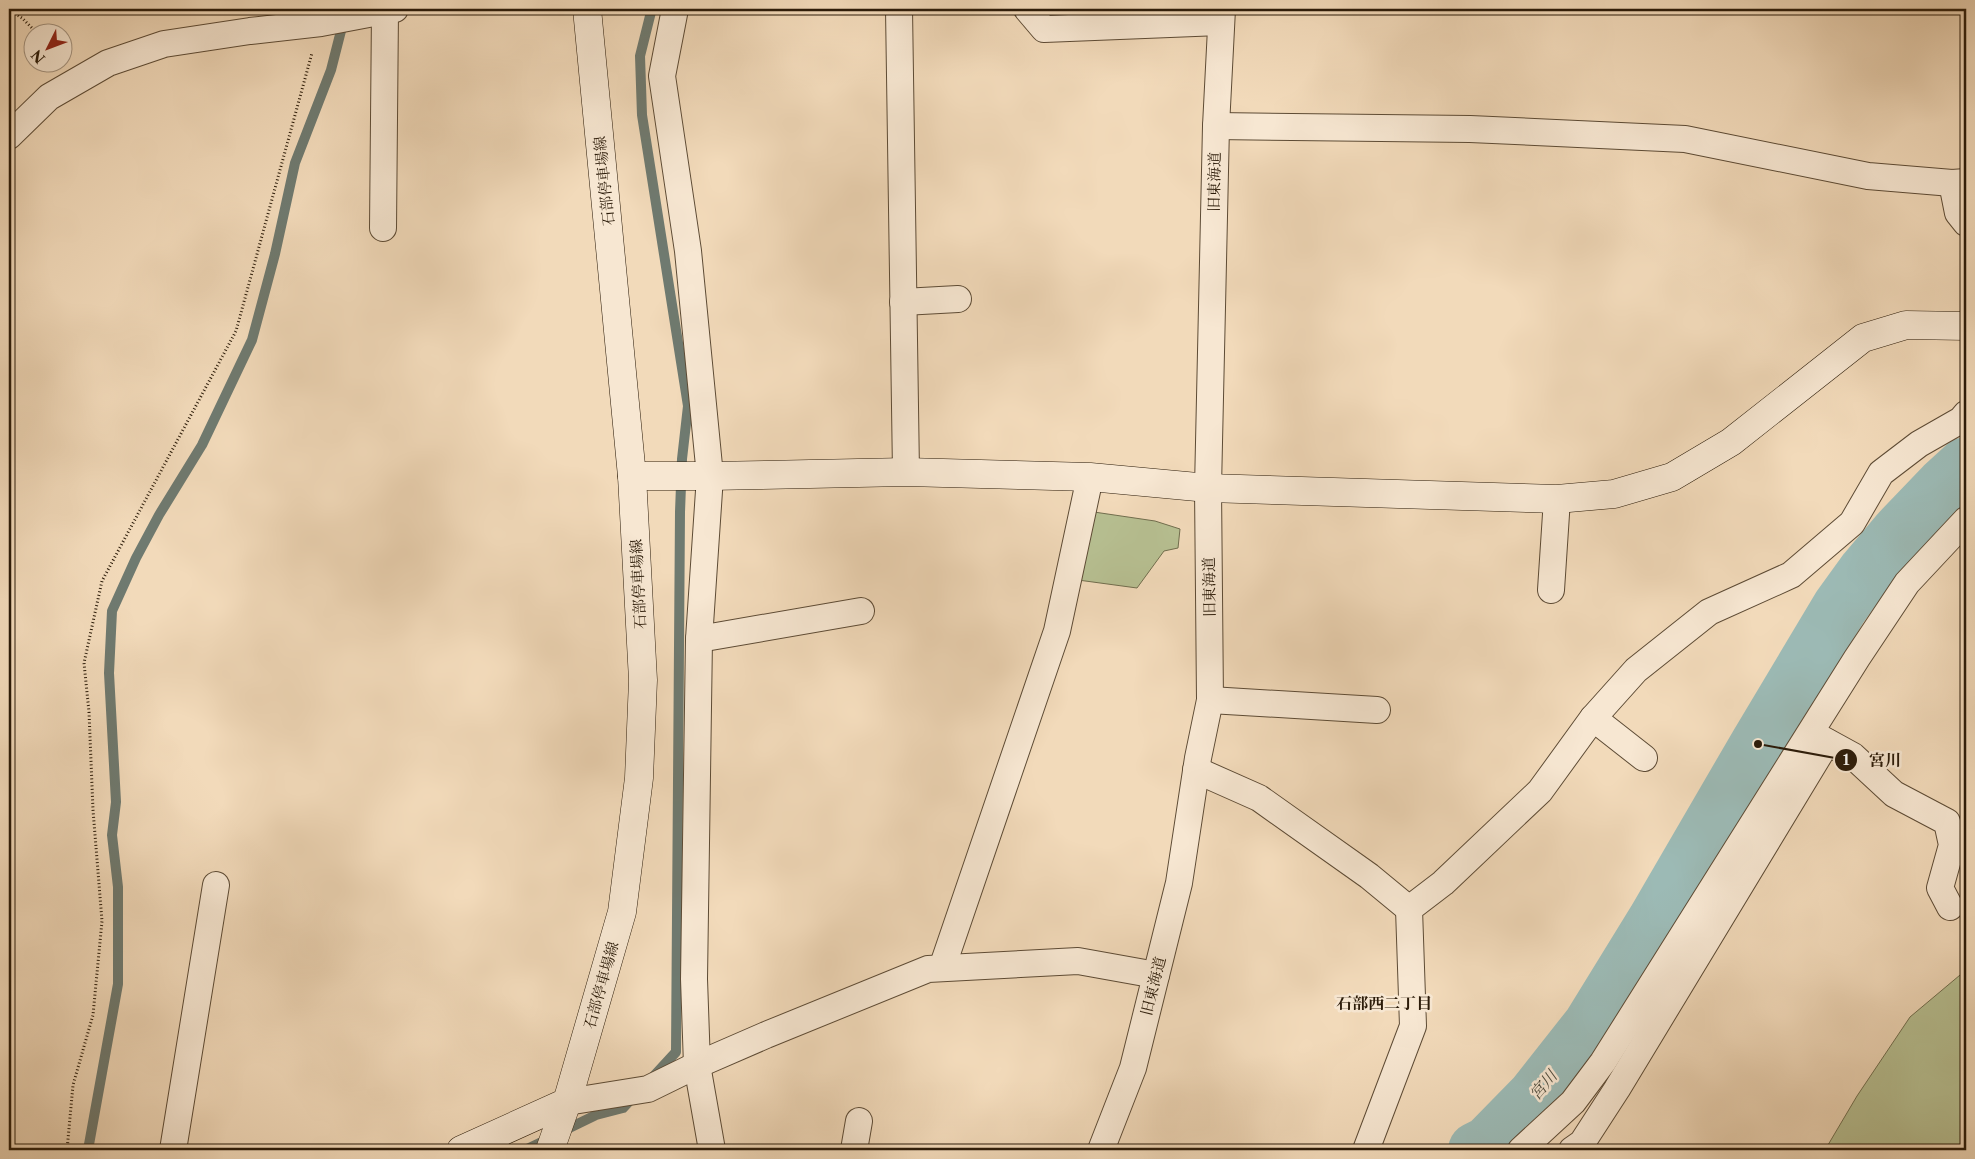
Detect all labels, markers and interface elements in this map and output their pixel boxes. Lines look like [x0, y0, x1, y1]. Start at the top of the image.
north arrow [22, 22, 72, 72]
text: N [28, 46, 49, 67]
street label: 石部停車場線 [590, 135, 618, 227]
street label: 旧東海道 [1204, 152, 1224, 212]
street label: 石部停車場線 [626, 539, 650, 629]
street label: 旧東海道 [1199, 557, 1219, 617]
callout: 宮川 [1834, 745, 1911, 776]
text: 1 [1843, 750, 1850, 769]
text: 宮川 [1869, 750, 1901, 770]
street label: 石部停車場線 [579, 939, 623, 1031]
street label: 旧東海道 [1137, 955, 1169, 1017]
district label: 石部西二丁目 [1336, 993, 1432, 1013]
water label: 宮川 [1525, 1065, 1562, 1104]

